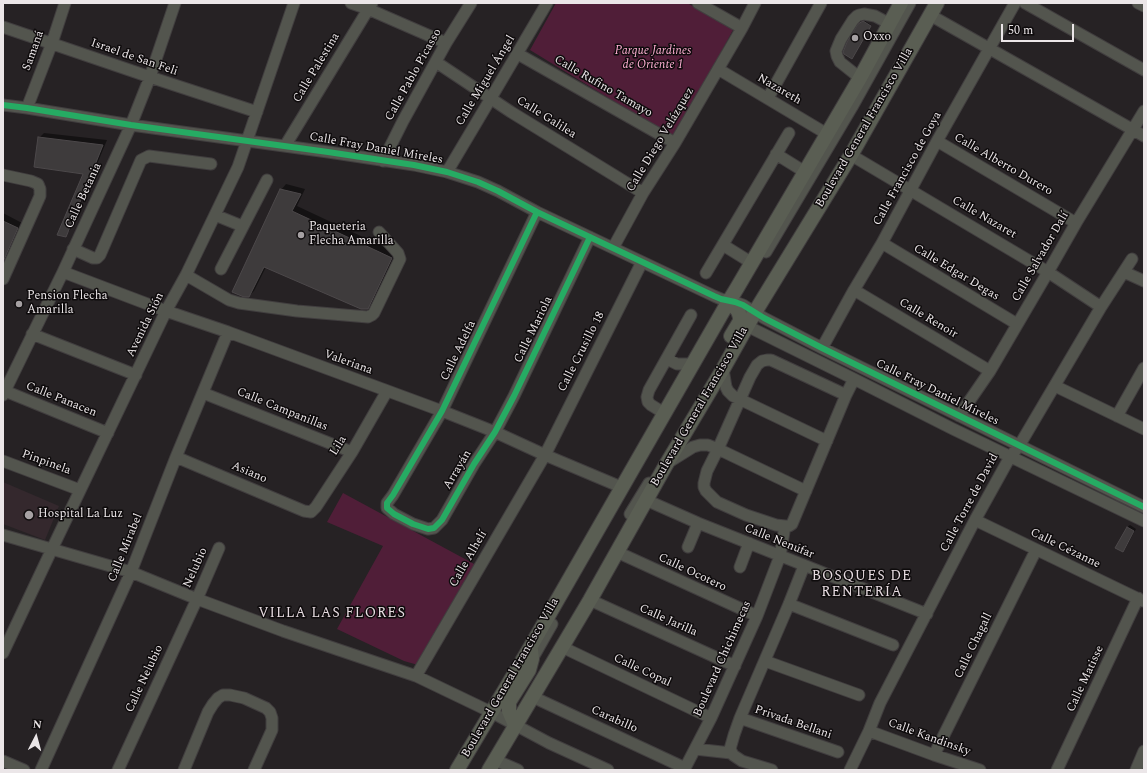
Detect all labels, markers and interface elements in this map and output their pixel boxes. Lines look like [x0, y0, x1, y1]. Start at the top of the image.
scale bar [1003, 16, 1076, 42]
text: 50 m [1008, 21, 1033, 40]
street label: Calle Pablo Picasso [383, 26, 445, 124]
street label: Samaná [20, 29, 48, 73]
street label: Calle Palestina [291, 31, 343, 105]
place label: Oxxo [863, 31, 891, 45]
street label: Calle Miguel Ángel [453, 33, 519, 129]
marker: Oxxo [850, 33, 860, 43]
street label: Israel de San Feli [89, 36, 179, 80]
park label: Parque Jardines de Oriente 1 [615, 45, 691, 73]
street label: Boulevard General Francisco Villa [813, 46, 917, 210]
street label: Calle Rufino Tamayo [551, 53, 655, 121]
street label: Nazareth [754, 72, 804, 108]
street label: Calle Diego Velázquez [624, 85, 698, 195]
street label: Calle Galilea [513, 94, 579, 142]
street label: Calle Francisco de Goya [871, 110, 945, 228]
street label: Calle Fray Daniel Mireles [308, 130, 444, 168]
street label: Calle Alberto Durero [951, 131, 1055, 199]
street label: Calle Betania [62, 161, 106, 231]
street label: Calle Nazaret [949, 194, 1019, 242]
street label: Calle Salvador Dalí [1009, 210, 1073, 304]
place label: Paqueteria Flecha Amarilla [309, 221, 394, 249]
marker: Paqueteria Flecha Amarilla [296, 230, 306, 240]
street label: Calle Edgar Degas [910, 242, 1002, 304]
place label: Pension Flecha Amarilla [27, 290, 108, 318]
street label: Avenida Sión [124, 290, 168, 360]
street label: Calle Mariola [512, 294, 556, 366]
street label: Calle Renoir [896, 296, 960, 342]
marker: Pension Flecha Amarilla [14, 299, 24, 309]
street label: Calle Crusillo 18 [556, 309, 608, 395]
street label: Calle Adelfa [438, 319, 480, 383]
street label: Boulevard General Francisco Villa [648, 325, 752, 489]
street label: Valeriana [322, 348, 374, 378]
street label: Calle Fray Daniel Mireles [873, 357, 1001, 429]
street label: Calle Panacen [24, 379, 98, 421]
street label: Calle Campanillas [234, 385, 330, 435]
street label: Lila [327, 433, 351, 459]
street label: Pinpinela [20, 447, 72, 479]
street label: Arrayán [441, 448, 475, 492]
street label: Calle Torre de David [938, 451, 1002, 555]
street label: Asiano [229, 459, 269, 487]
place label: Hospital La Luz [38, 508, 123, 522]
marker: Hospital La Luz [23, 509, 35, 521]
street label: Calle Mirabel [106, 512, 146, 584]
street label: Calle Nenúfar [742, 521, 816, 563]
street label: Calle Cézanne [1028, 526, 1102, 572]
street label: Calle Alhelí [447, 528, 491, 590]
street label: Nelubio [181, 546, 211, 590]
street label: Calle Ocotero [656, 551, 728, 595]
district label: BOSQUES DE RENTERÍA [812, 569, 912, 602]
street label: Boulevard General Francisco Villa [459, 596, 563, 760]
street label: Boulevard Chichimecas [691, 599, 755, 719]
street label: Calle Jarilla [637, 602, 699, 640]
district label: VILLA LAS FLORES [258, 606, 406, 622]
street label: Calle Chagall [952, 611, 996, 681]
street label: Calle Nelubio [123, 643, 167, 715]
street label: Calle Matisse [1064, 643, 1108, 715]
street label: Calle Copal [611, 651, 673, 691]
street label: Carabillo [589, 703, 639, 737]
street label: Privada Bellani [753, 703, 833, 743]
text: N [32, 716, 43, 733]
street label: Calle Kandinsky [886, 716, 972, 760]
north arrow [16, 717, 56, 757]

